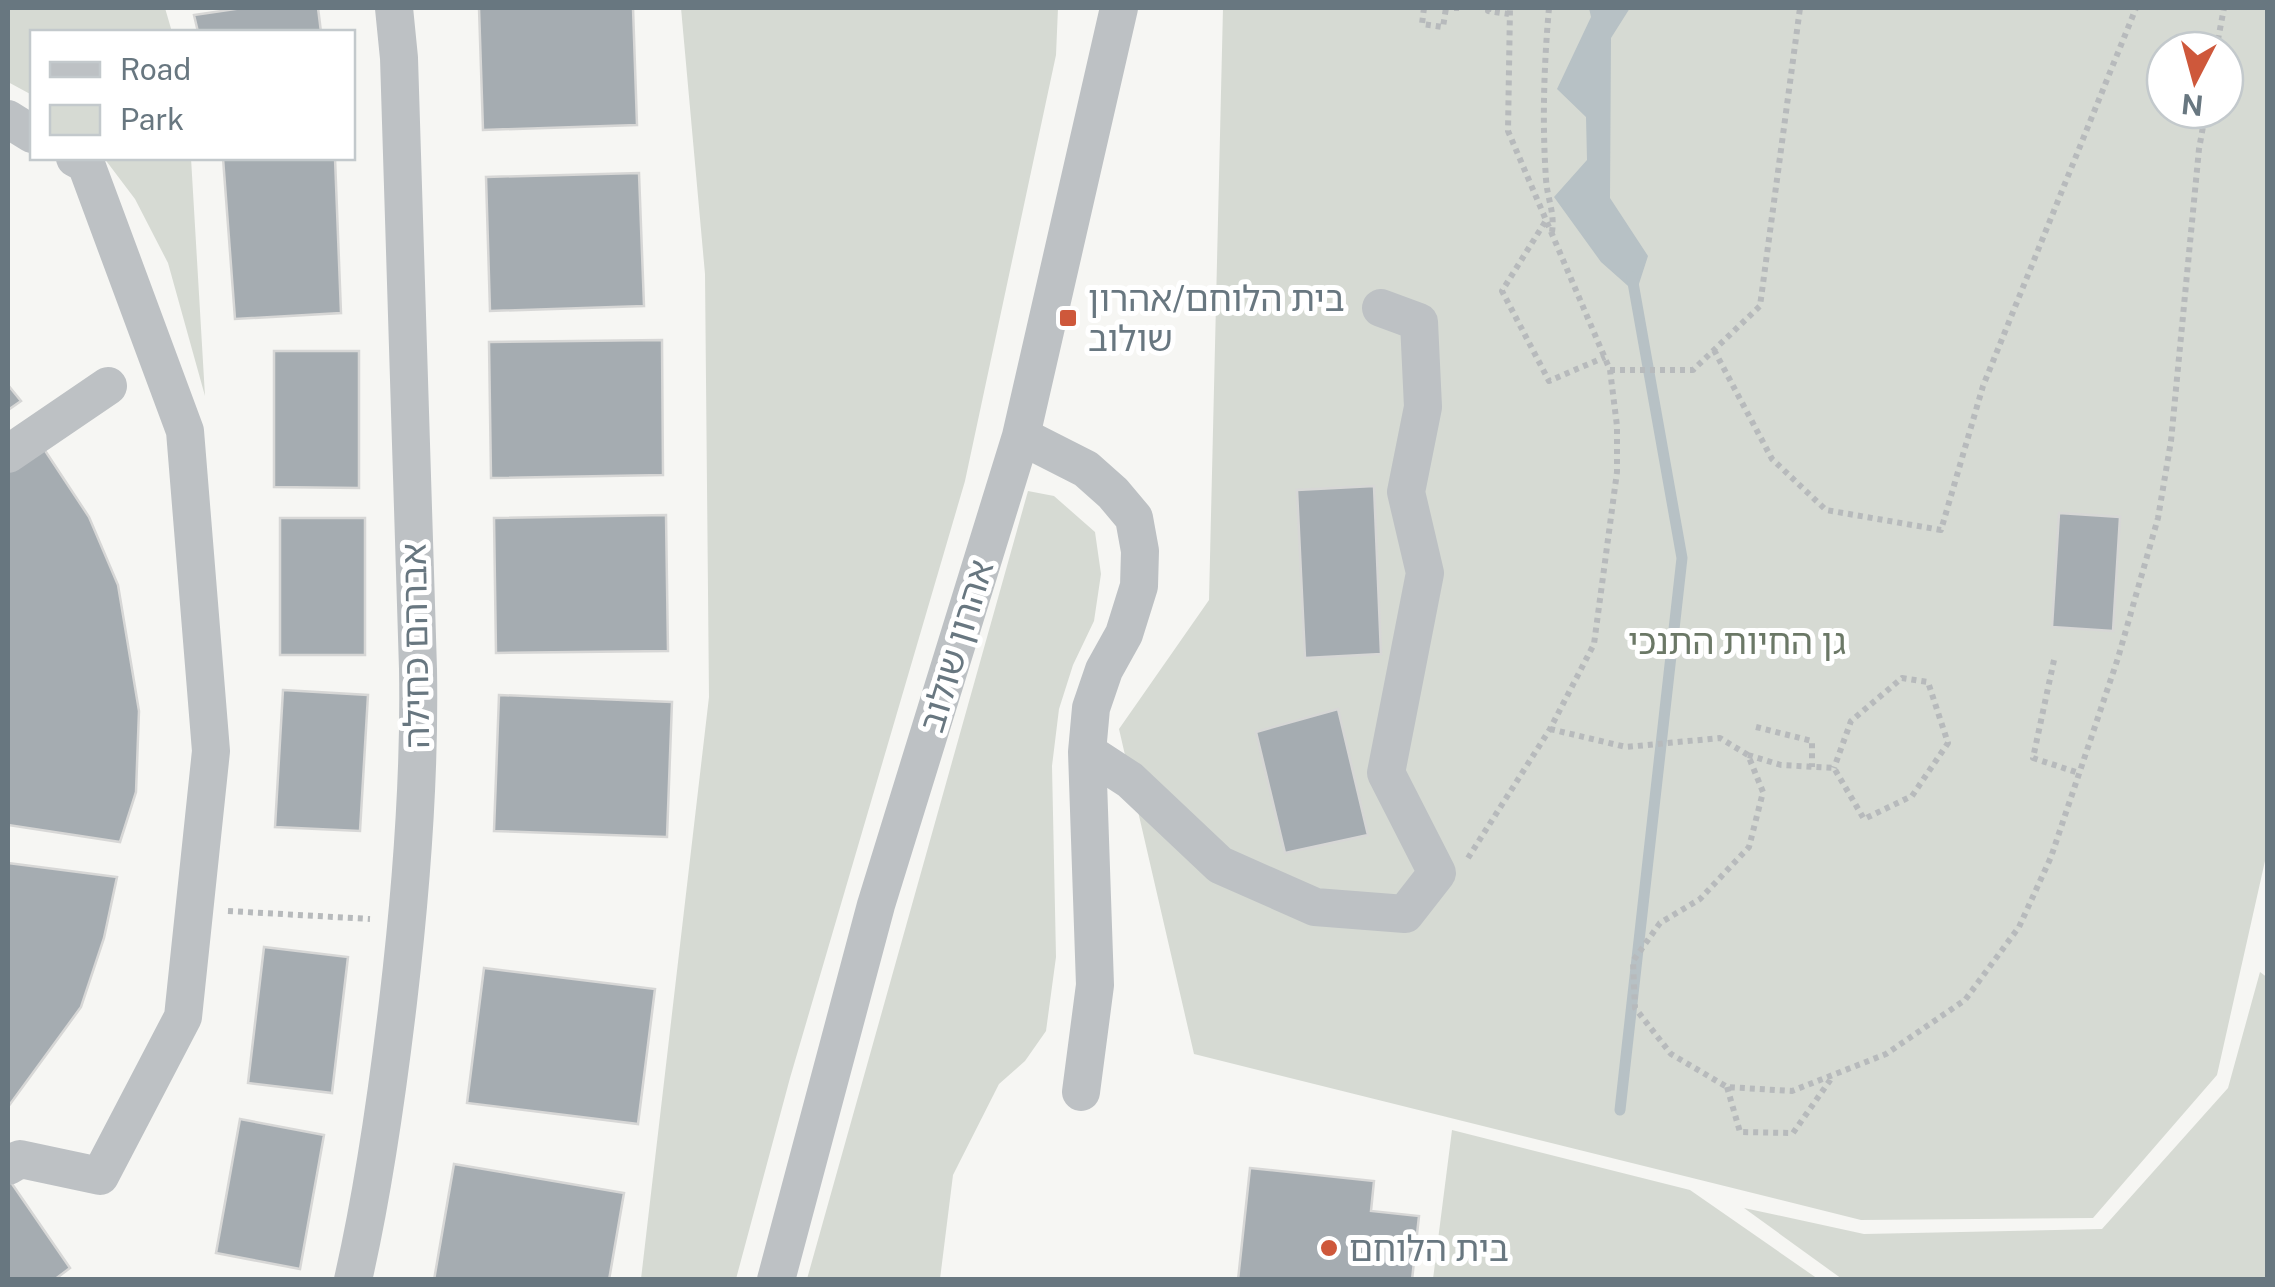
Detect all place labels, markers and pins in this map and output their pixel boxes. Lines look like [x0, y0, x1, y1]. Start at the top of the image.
place label: בית הלוחם/אהרון שולוב [1088, 278, 1345, 359]
marker: בית הלוחם/אהרון שולוב [1057, 307, 1079, 329]
place label: בית הלוחם [1349, 1228, 1509, 1269]
marker: בית הלוחם [1318, 1237, 1340, 1259]

